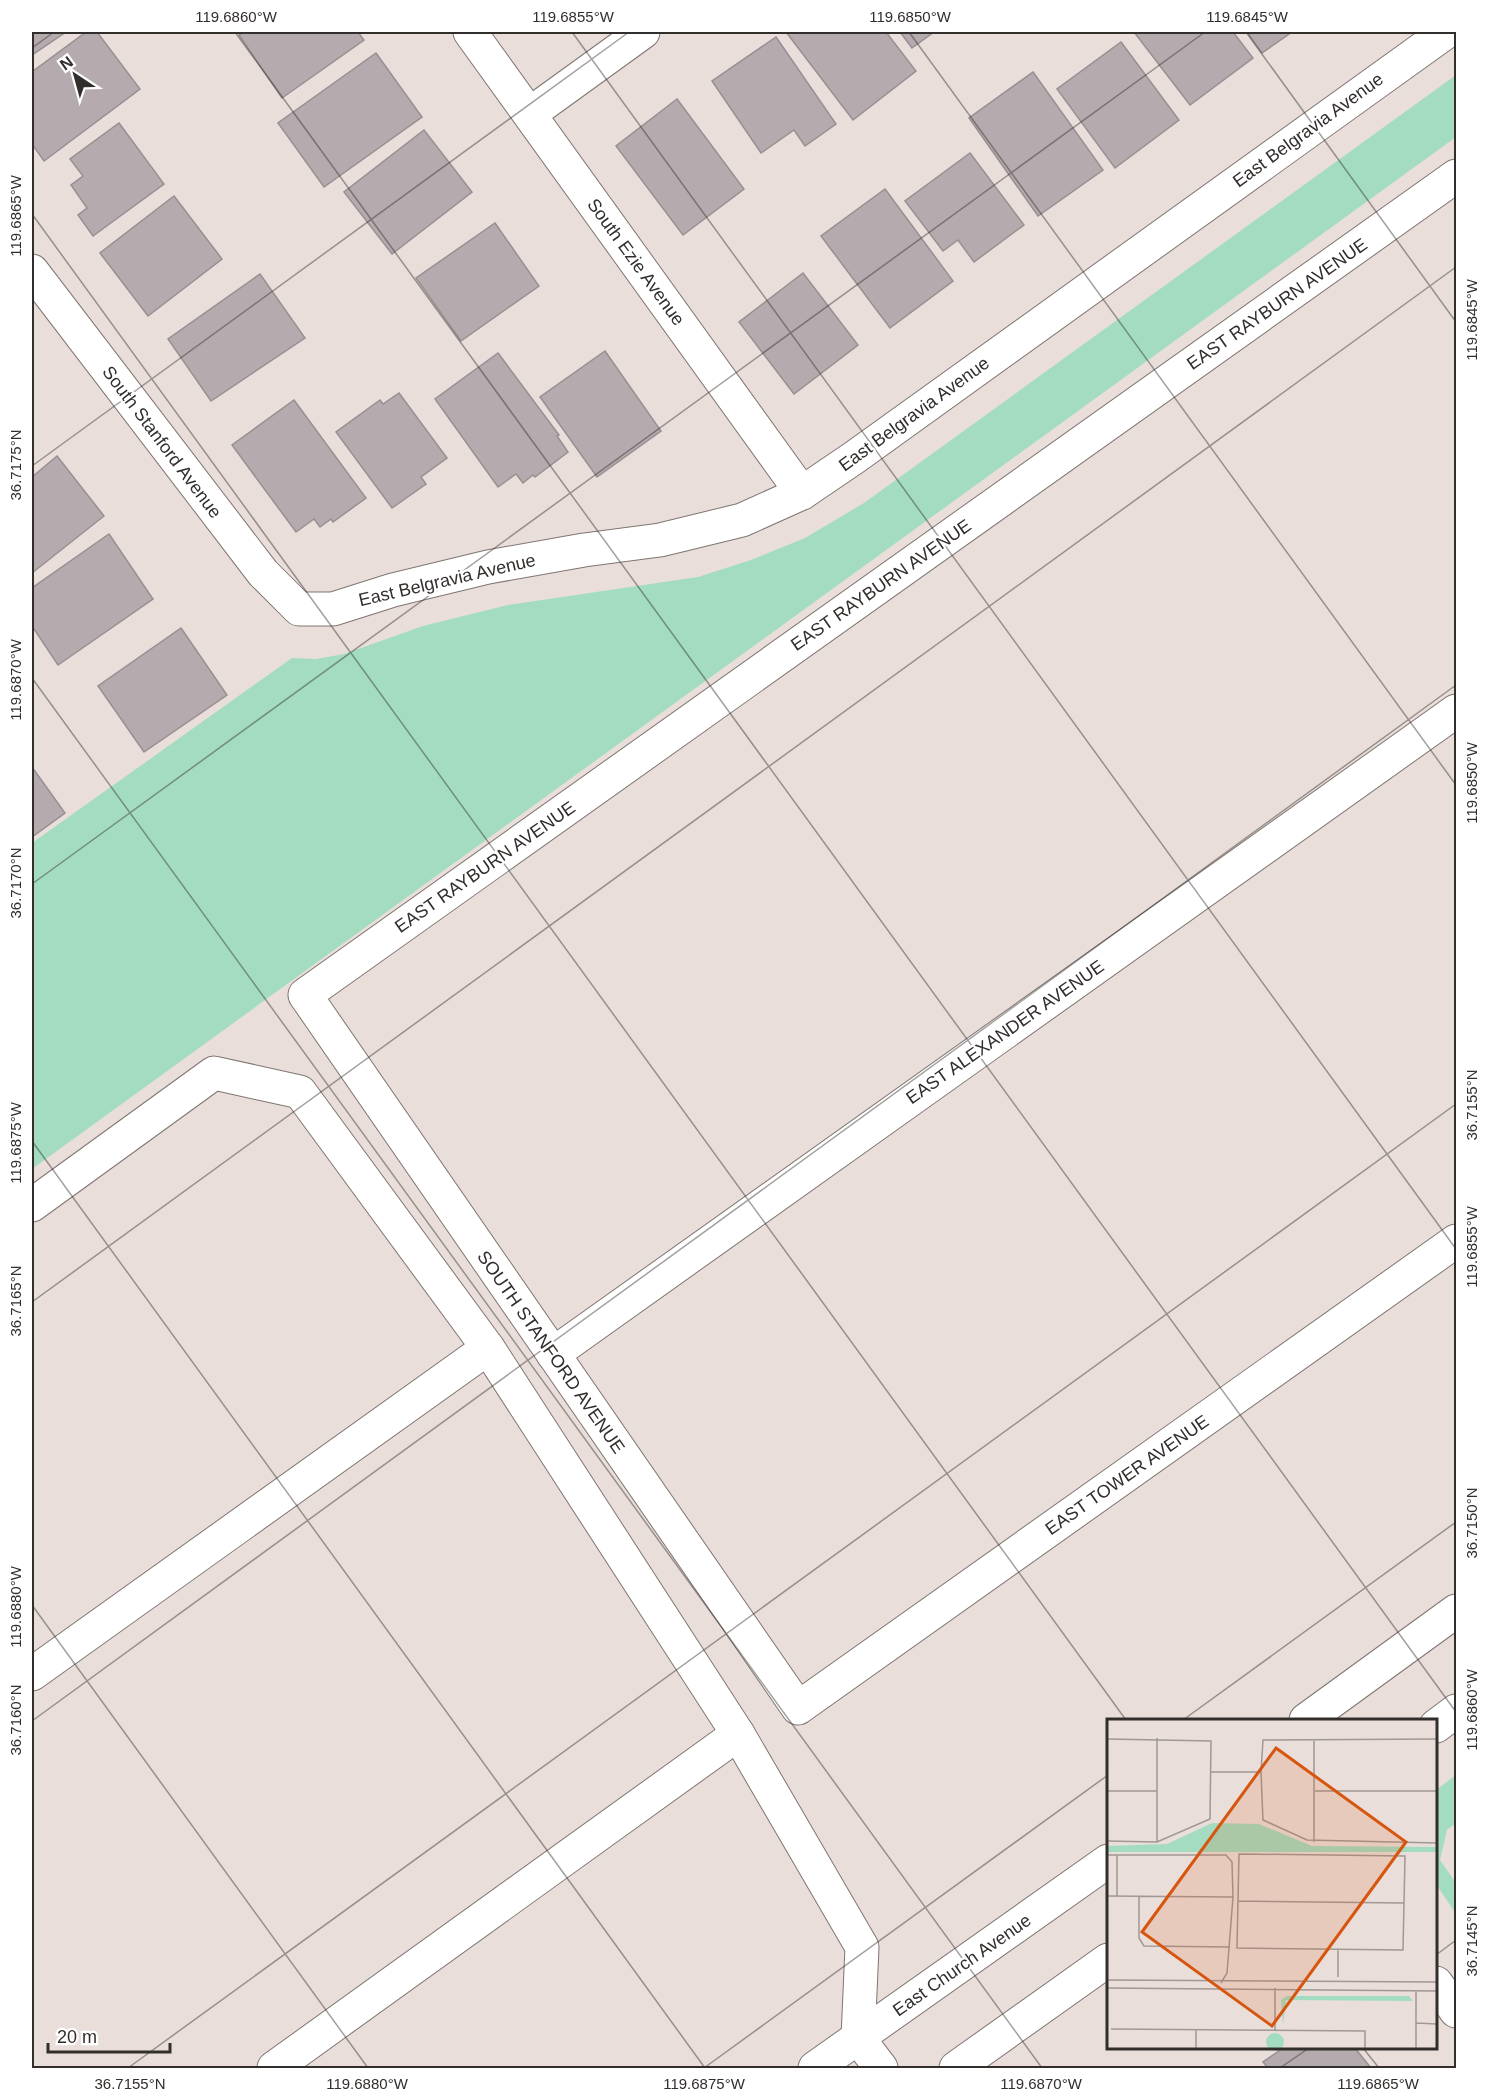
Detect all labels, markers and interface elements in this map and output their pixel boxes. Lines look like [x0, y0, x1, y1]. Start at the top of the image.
text: 119.6860°W [195, 8, 278, 25]
text: 119.6855°W [532, 8, 615, 25]
text: 119.6850°W [869, 8, 952, 25]
text: 119.6845°W [1206, 8, 1289, 25]
north arrow [45, 45, 105, 105]
text: N [57, 53, 76, 74]
street label: East Belgravia Avenue [1229, 69, 1387, 191]
text: 119.6865°W [7, 174, 24, 257]
street label: South Ezie Avenue [583, 195, 689, 329]
street label: EAST RAYBURN AVENUE [1183, 234, 1371, 374]
text: 119.6845°W [1463, 278, 1480, 361]
street label: East Belgravia Avenue [835, 353, 993, 475]
street label: South Stanford Avenue [98, 362, 226, 522]
text: 36.7175°N [7, 429, 24, 501]
street label: EAST RAYBURN AVENUE [787, 515, 975, 655]
street label: East Belgravia Avenue [357, 550, 537, 610]
text: 119.6870°W [7, 638, 24, 721]
text: 119.6850°W [1463, 741, 1480, 824]
street label: EAST RAYBURN AVENUE [391, 797, 579, 937]
text: 36.7170°N [7, 847, 24, 919]
street label: EAST ALEXANDER AVENUE [902, 956, 1108, 1108]
text: 36.7155°N [1463, 1069, 1480, 1141]
text: 119.6875°W [7, 1101, 24, 1184]
text: 119.6855°W [1463, 1205, 1480, 1288]
street label: SOUTH STANFORD AVENUE [473, 1247, 629, 1457]
text: 36.7165°N [7, 1265, 24, 1337]
street label: EAST TOWER AVENUE [1042, 1411, 1212, 1539]
text: 36.7150°N [1463, 1487, 1480, 1559]
text: 119.6880°W [7, 1565, 24, 1648]
text: 119.6860°W [1463, 1668, 1480, 1751]
text: 36.7160°N [7, 1684, 24, 1756]
inset map [1107, 1719, 1437, 2049]
text: 36.7145°N [1463, 1905, 1480, 1977]
street label: East Church Avenue [889, 1910, 1035, 2020]
scale bar [48, 2016, 170, 2054]
text: 20 m [57, 2027, 97, 2047]
text: 36.7155°N [94, 2075, 166, 2092]
text: 119.6880°W [326, 2075, 409, 2092]
text: 119.6875°W [663, 2075, 746, 2092]
text: 119.6870°W [1000, 2075, 1083, 2092]
text: 119.6865°W [1337, 2075, 1420, 2092]

